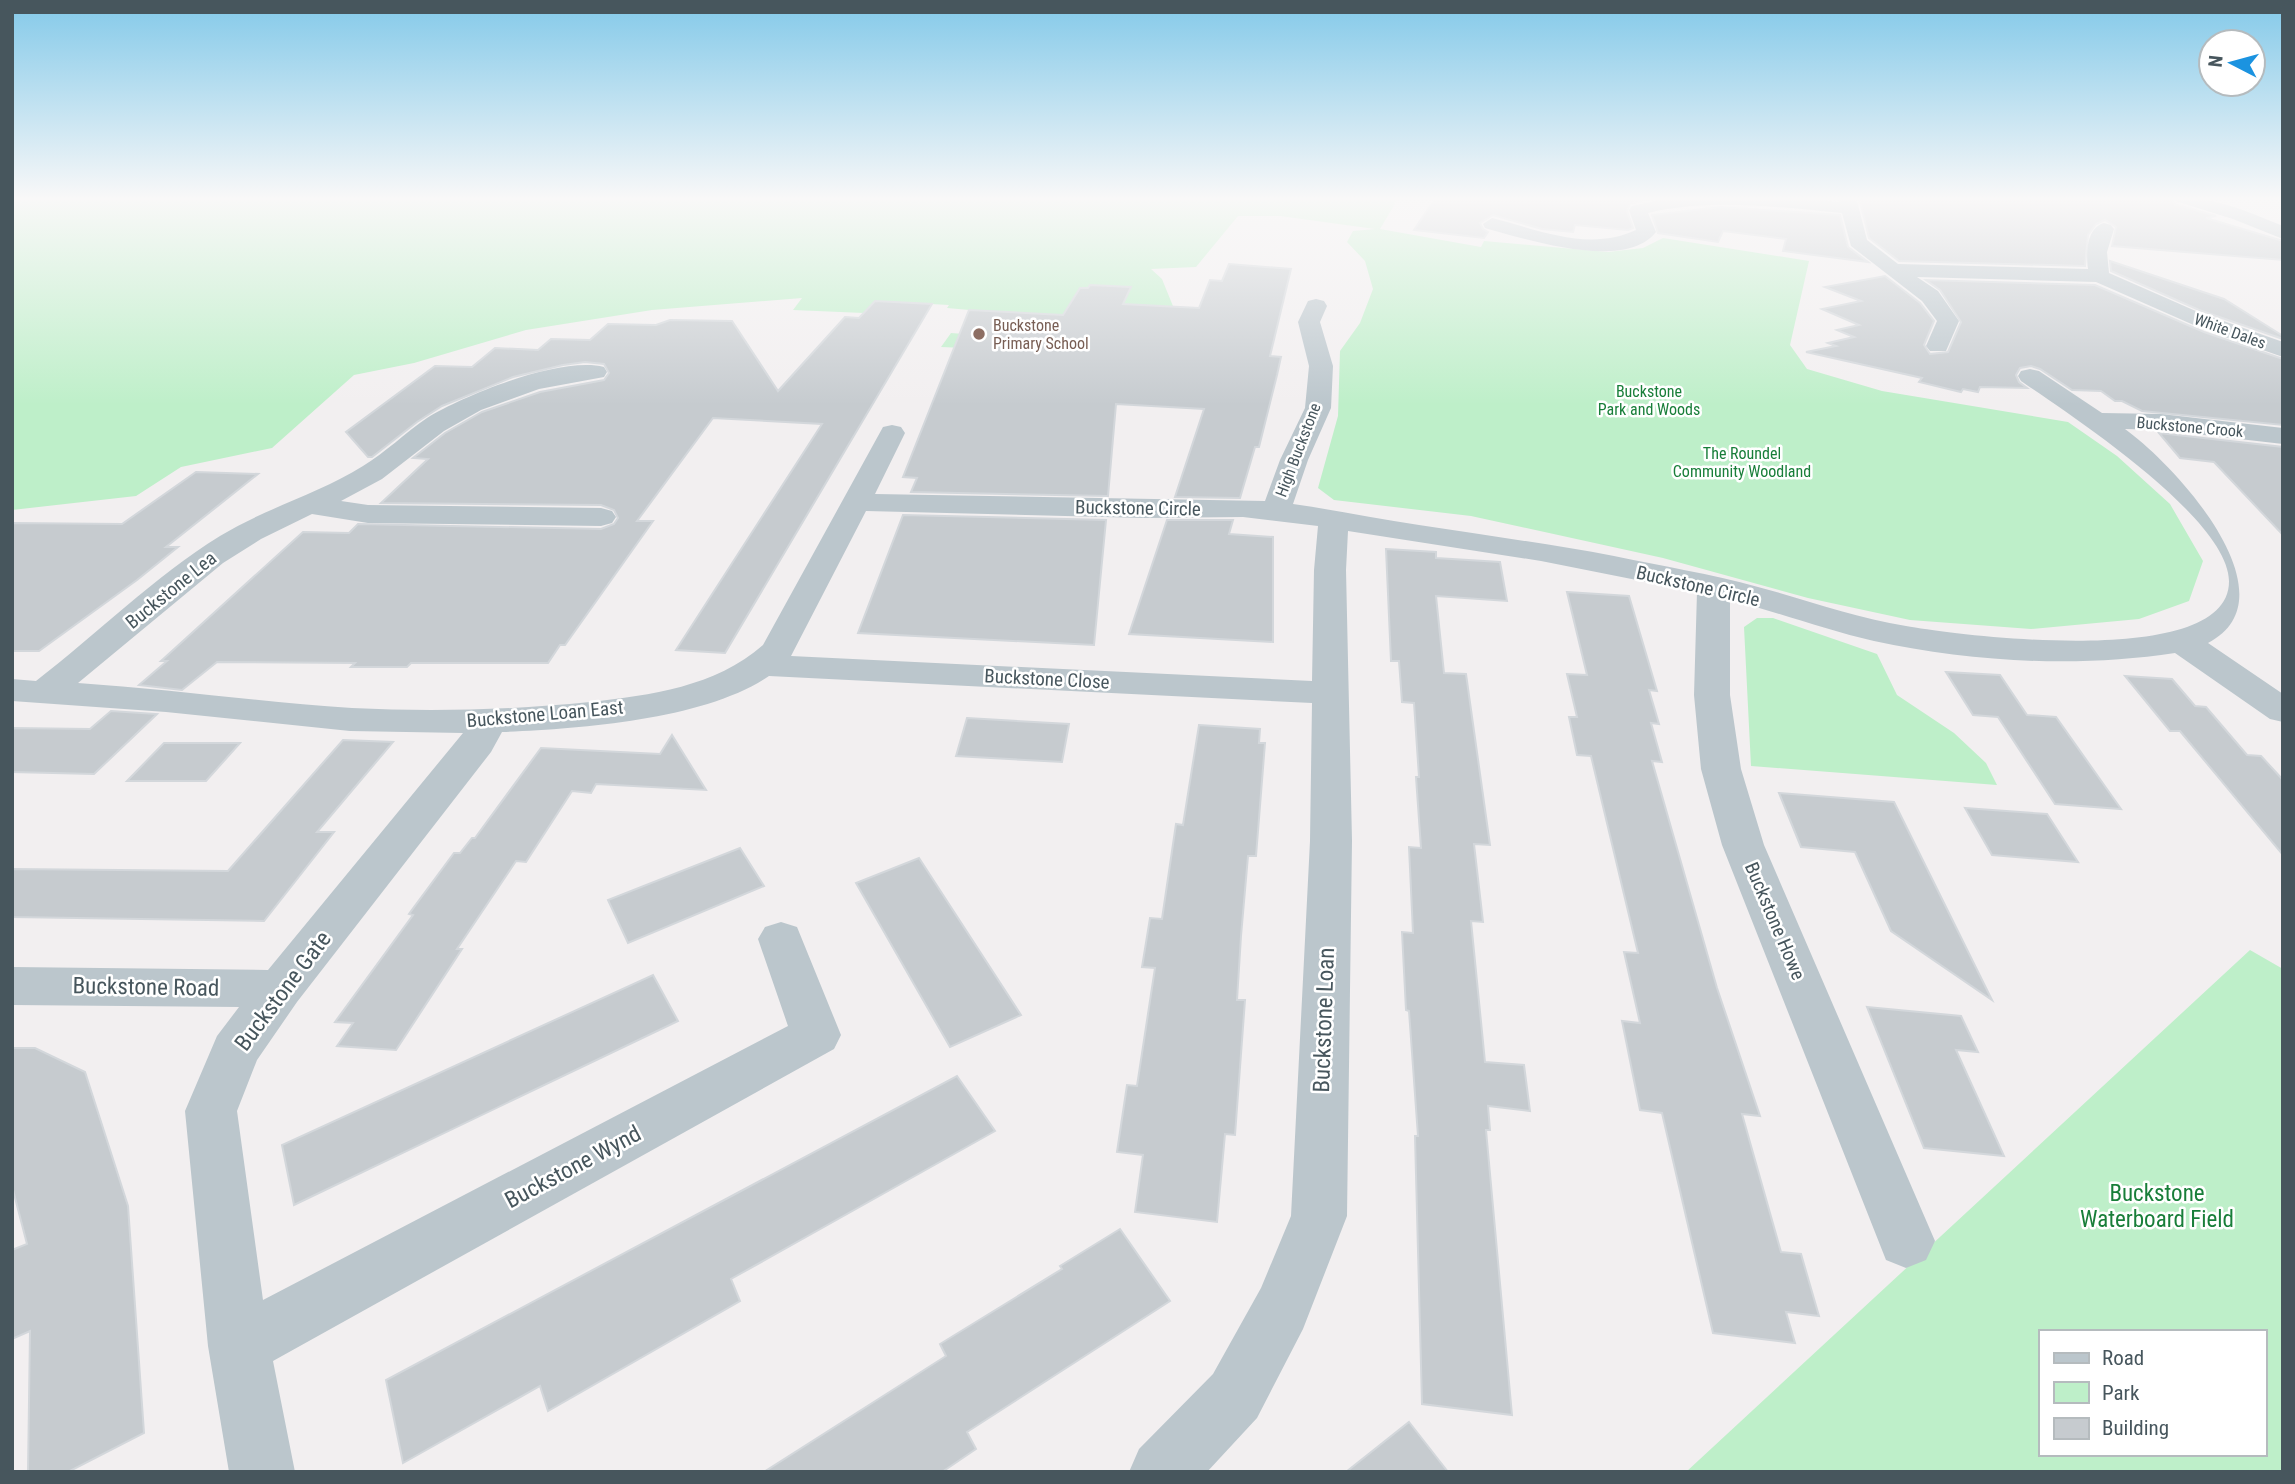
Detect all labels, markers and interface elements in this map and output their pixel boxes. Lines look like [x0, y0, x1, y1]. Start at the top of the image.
north arrow [2197, 28, 2267, 98]
text: N [2204, 54, 2228, 68]
street label: White Dales [2192, 309, 2268, 353]
place label: Buckstone Primary School [993, 316, 1089, 353]
marker: Buckstone Primary School [971, 326, 987, 342]
park label: Buckstone Park and Woods [1598, 382, 1700, 419]
street label: High Buckstone [1271, 400, 1325, 500]
street label: Buckstone Crook [2136, 413, 2245, 441]
park label: The Roundel Community Woodland [1673, 444, 1811, 481]
street label: Buckstone Circle [1075, 495, 1201, 521]
street label: Buckstone Lea [121, 546, 221, 634]
street label: Buckstone Circle [1634, 561, 1762, 611]
street label: Buckstone Close [984, 664, 1110, 694]
street label: Buckstone Loan East [466, 696, 624, 732]
street label: Buckstone Howe [1740, 859, 1810, 983]
street label: Buckstone Gate [229, 926, 337, 1056]
street label: Buckstone Loan [1308, 947, 1340, 1093]
street label: Buckstone Road [72, 972, 220, 1002]
street label: Buckstone Wynd [500, 1120, 646, 1214]
park label: Buckstone Waterboard Field [2080, 1180, 2234, 1233]
legend [2039, 1330, 2267, 1456]
text: Road [2102, 1346, 2144, 1370]
text: Park [2102, 1381, 2140, 1405]
text: Building [2102, 1416, 2169, 1440]

